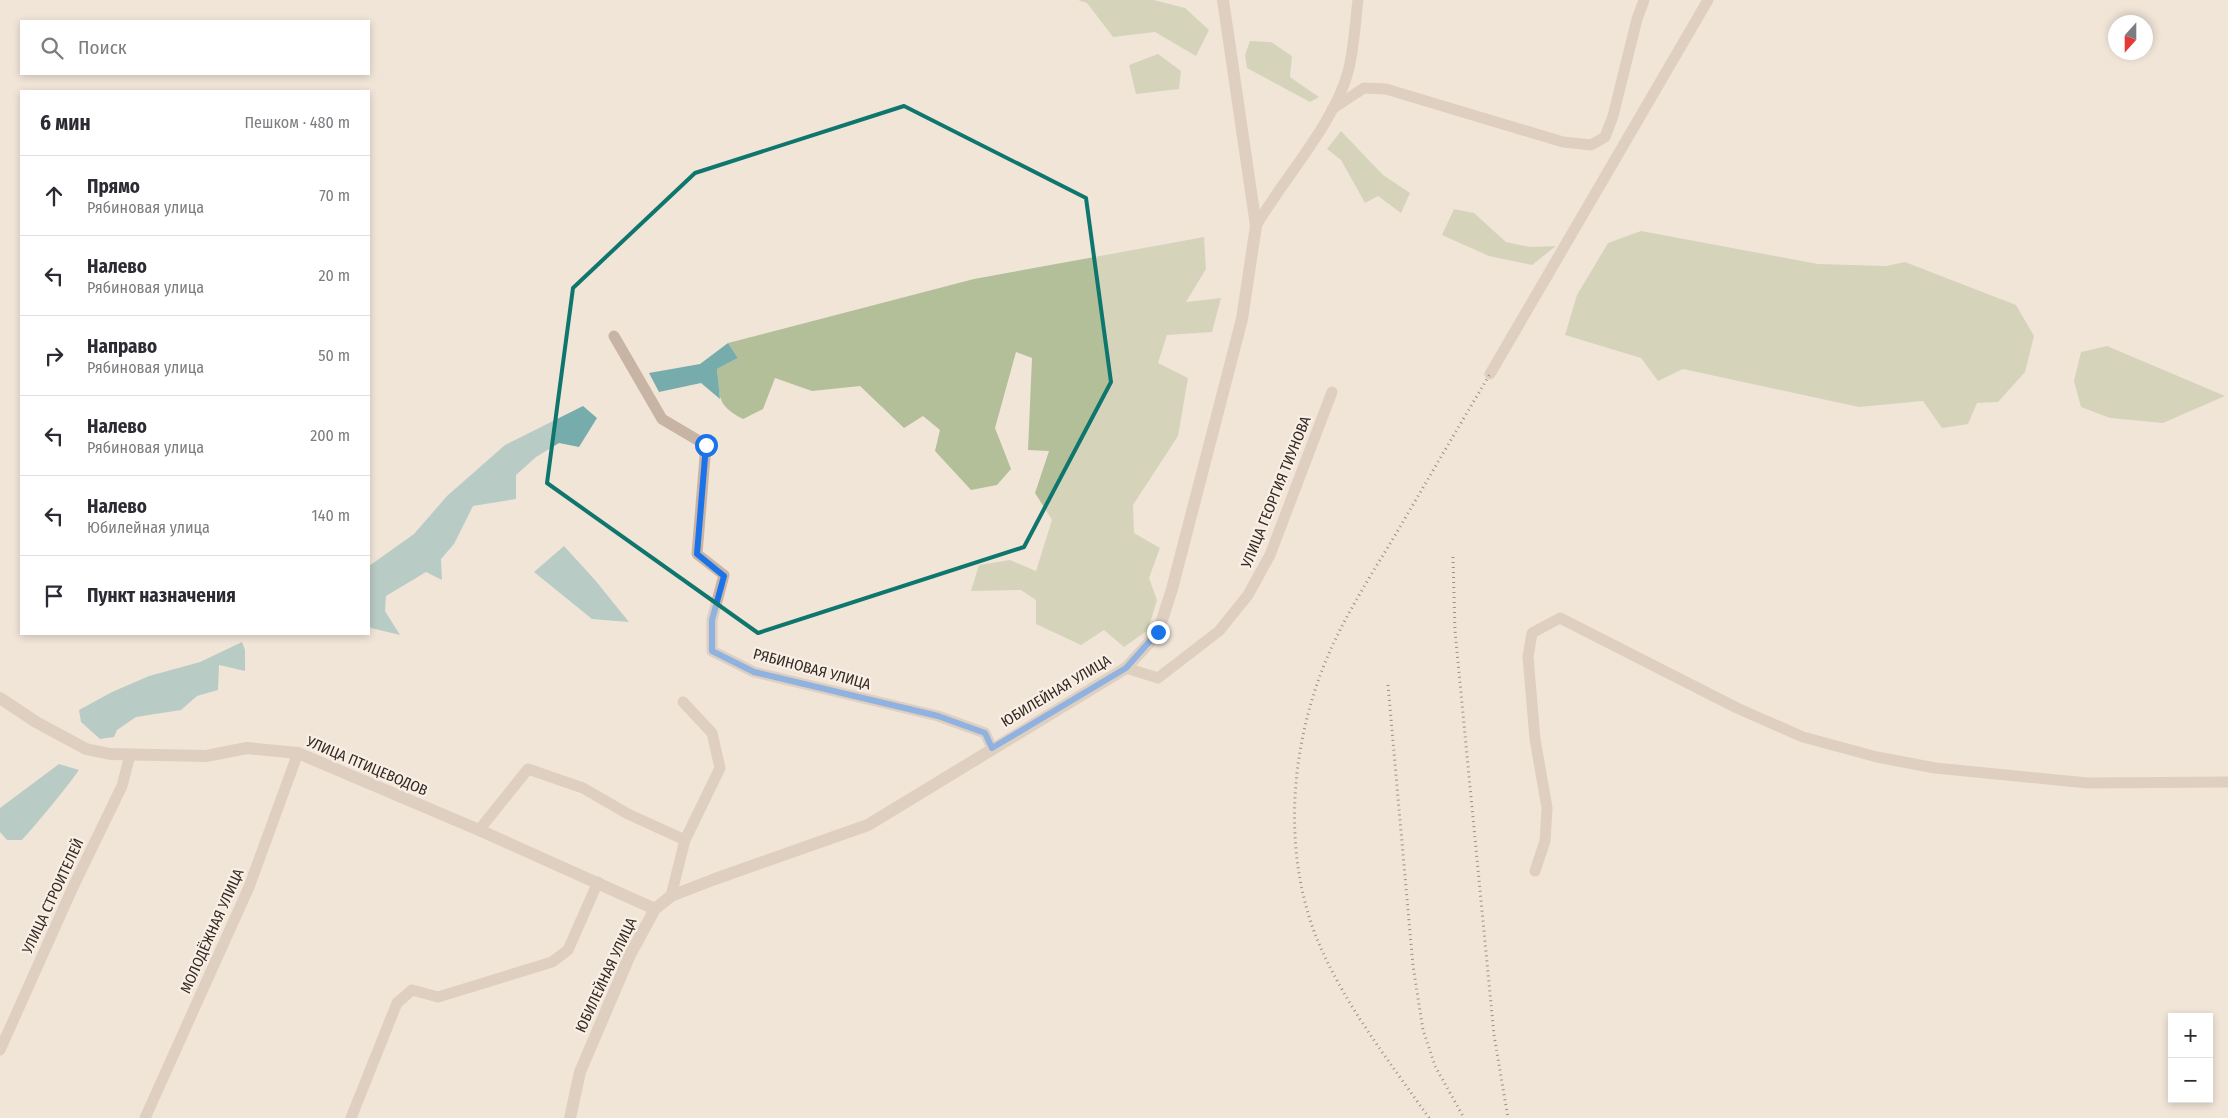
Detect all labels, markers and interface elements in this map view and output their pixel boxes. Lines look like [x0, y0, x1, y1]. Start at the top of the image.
north arrow [2108, 15, 2153, 60]
search box [20, 20, 370, 75]
icon: search [38, 34, 66, 62]
text: Поиск [78, 36, 127, 59]
text: 6 мин [40, 110, 91, 136]
text: Пешком · 480 m [244, 113, 350, 132]
text: Прямо [87, 175, 140, 198]
icon: ahead [40, 182, 68, 210]
text: 70 m [319, 186, 350, 205]
text: Рябиновая улица [87, 198, 204, 217]
text: Налево [87, 255, 147, 278]
icon: left [40, 262, 68, 290]
text: 20 m [319, 266, 350, 285]
text: Рябиновая улица [87, 278, 204, 297]
text: Направо [87, 335, 157, 358]
icon: right [40, 342, 68, 370]
text: 50 m [318, 346, 350, 365]
text: Рябиновая улица [87, 358, 204, 377]
street label: УЛИЦА ГЕОРГИЯ ТИУНОВА [1237, 413, 1315, 571]
text: Налево [87, 415, 147, 438]
icon: left [40, 422, 68, 450]
text: 200 m [310, 426, 350, 445]
route start [695, 434, 718, 457]
text: Рябиновая улица [87, 438, 204, 457]
text: Налево [87, 495, 147, 518]
icon: left [40, 502, 68, 530]
text: 140 m [312, 506, 350, 525]
text: Юбилейная улица [87, 518, 210, 537]
icon: arrive [40, 582, 68, 610]
text: Пункт назначения [87, 584, 236, 607]
route end [1147, 621, 1170, 644]
street label: РЯБИНОВАЯ УЛИЦА [751, 645, 873, 693]
street label: ЮБИЛЕЙНАЯ УЛИЦА [998, 651, 1114, 731]
street label: УЛИЦА ПТИЦЕВОДОВ [303, 732, 430, 800]
street label: УЛИЦА СТРОИТЕЛЕЙ [18, 836, 88, 957]
street label: МОЛОДЁЖНАЯ УЛИЦА [176, 866, 248, 996]
street label: ЮБИЛЕЙНАЯ УЛИЦА [571, 915, 641, 1035]
map controls [2168, 1013, 2213, 1103]
button: + [2168, 1013, 2213, 1058]
button: − [2168, 1058, 2213, 1103]

